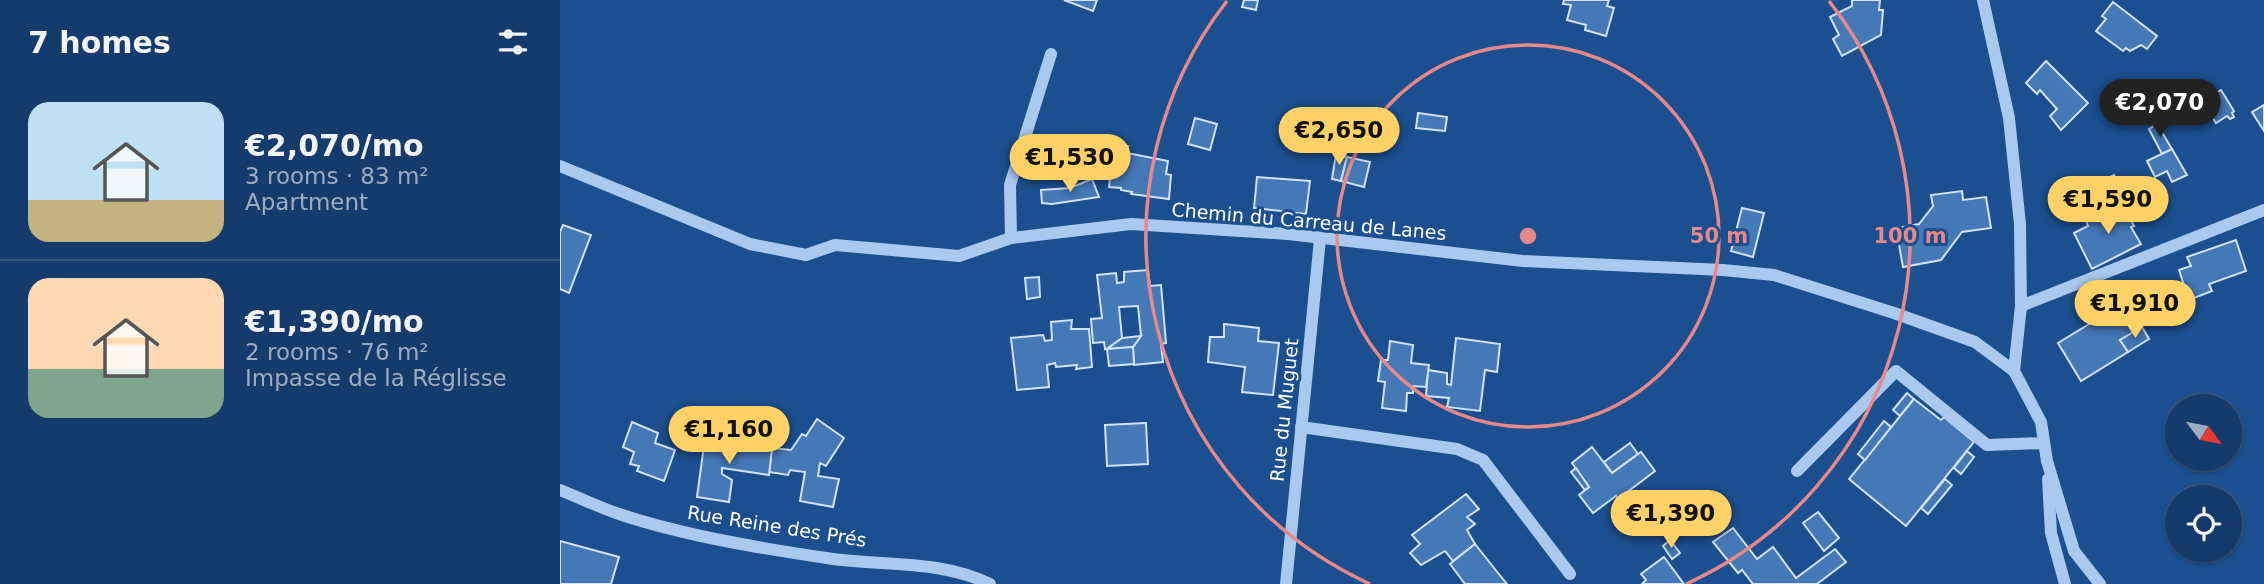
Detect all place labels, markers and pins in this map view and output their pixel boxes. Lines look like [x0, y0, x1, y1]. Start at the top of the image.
pin: €2,070 [2103, 80, 2217, 139]
pin: €2,650 [1282, 108, 1396, 167]
pin: €1,530 [1013, 134, 1127, 194]
pin: €1,590 [2051, 176, 2165, 236]
centre of rings [1516, 224, 1540, 248]
pin: €1,910 [2078, 280, 2192, 340]
pin: €1,160 [672, 406, 786, 466]
pin: €1,390 [1614, 490, 1728, 550]

